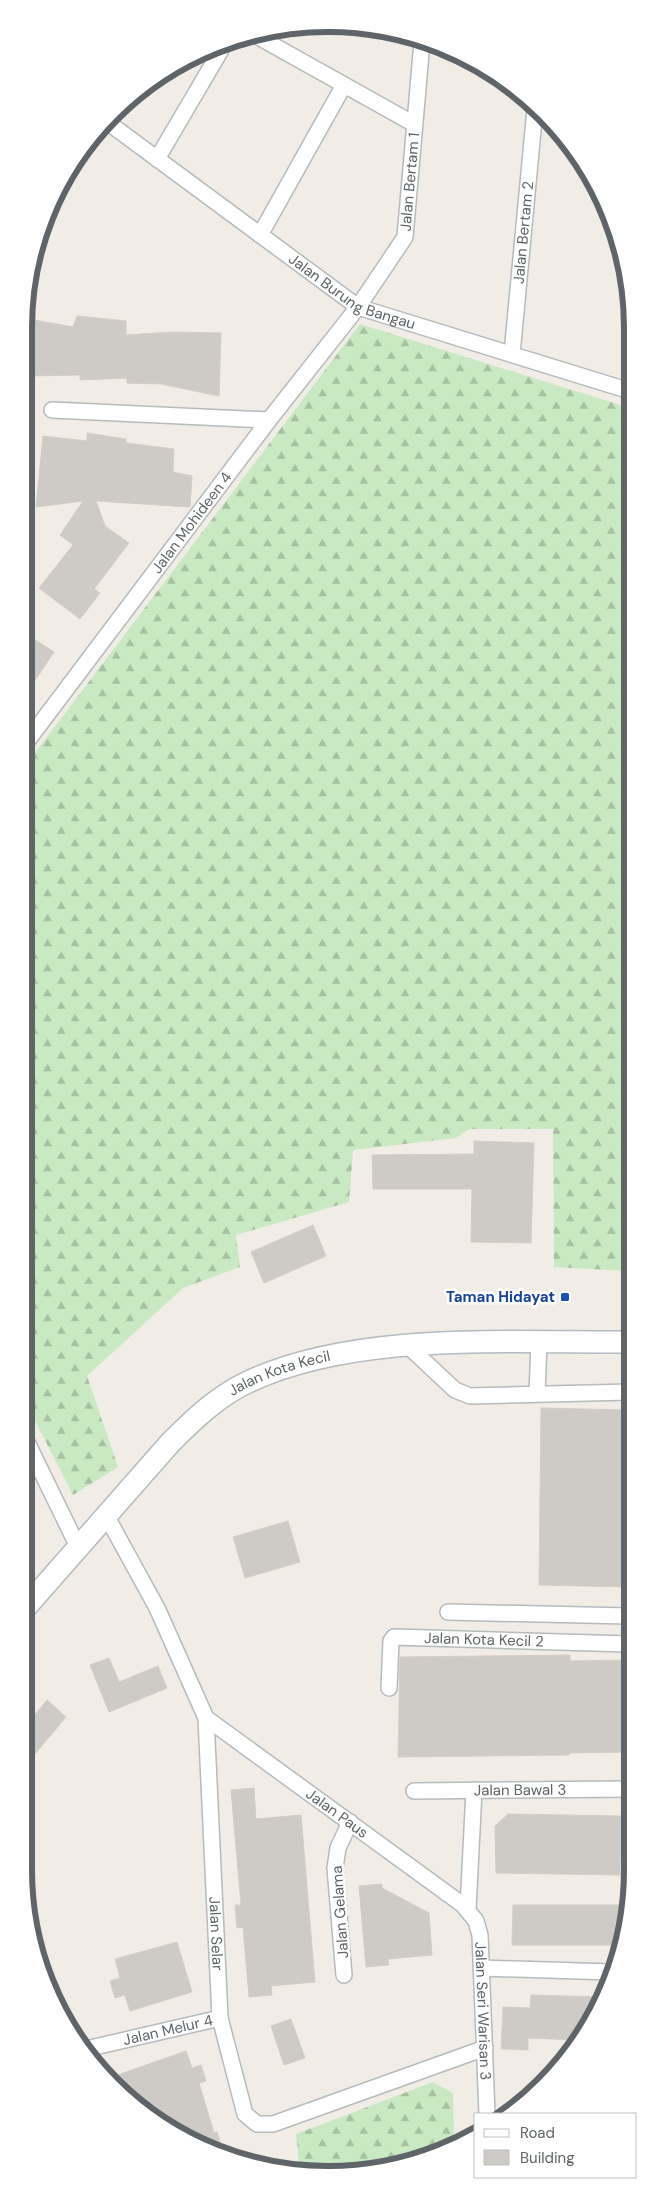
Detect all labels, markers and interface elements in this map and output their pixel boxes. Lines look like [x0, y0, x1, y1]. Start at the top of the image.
street label: Jalan Bertam 1 [396, 132, 424, 232]
street label: Jalan Bertam 2 [509, 180, 538, 285]
street label: Jalan Burung Bangau [284, 249, 418, 334]
street label: Jalan Mohideen 4 [147, 468, 236, 577]
place label: Taman Hidayat [446, 1287, 555, 1307]
marker: Taman Hidayat [559, 1291, 571, 1303]
street label: Jalan Kota Kecil [225, 1346, 332, 1401]
street label: Jalan Kota Kecil 2 [424, 1628, 544, 1651]
street label: Jalan Bawal 3 [474, 1780, 566, 1800]
street label: Jalan Paus [302, 1784, 372, 1843]
street label: Jalan Gelama [327, 1865, 353, 1959]
street label: Jalan Selar [204, 1896, 228, 1971]
street label: Jalan Seri Warisan 3 [470, 1941, 496, 2081]
street label: Jalan Melur 4 [121, 2010, 215, 2050]
legend [474, 2113, 637, 2178]
text: Road [520, 2123, 555, 2143]
text: Building [520, 2148, 575, 2168]

